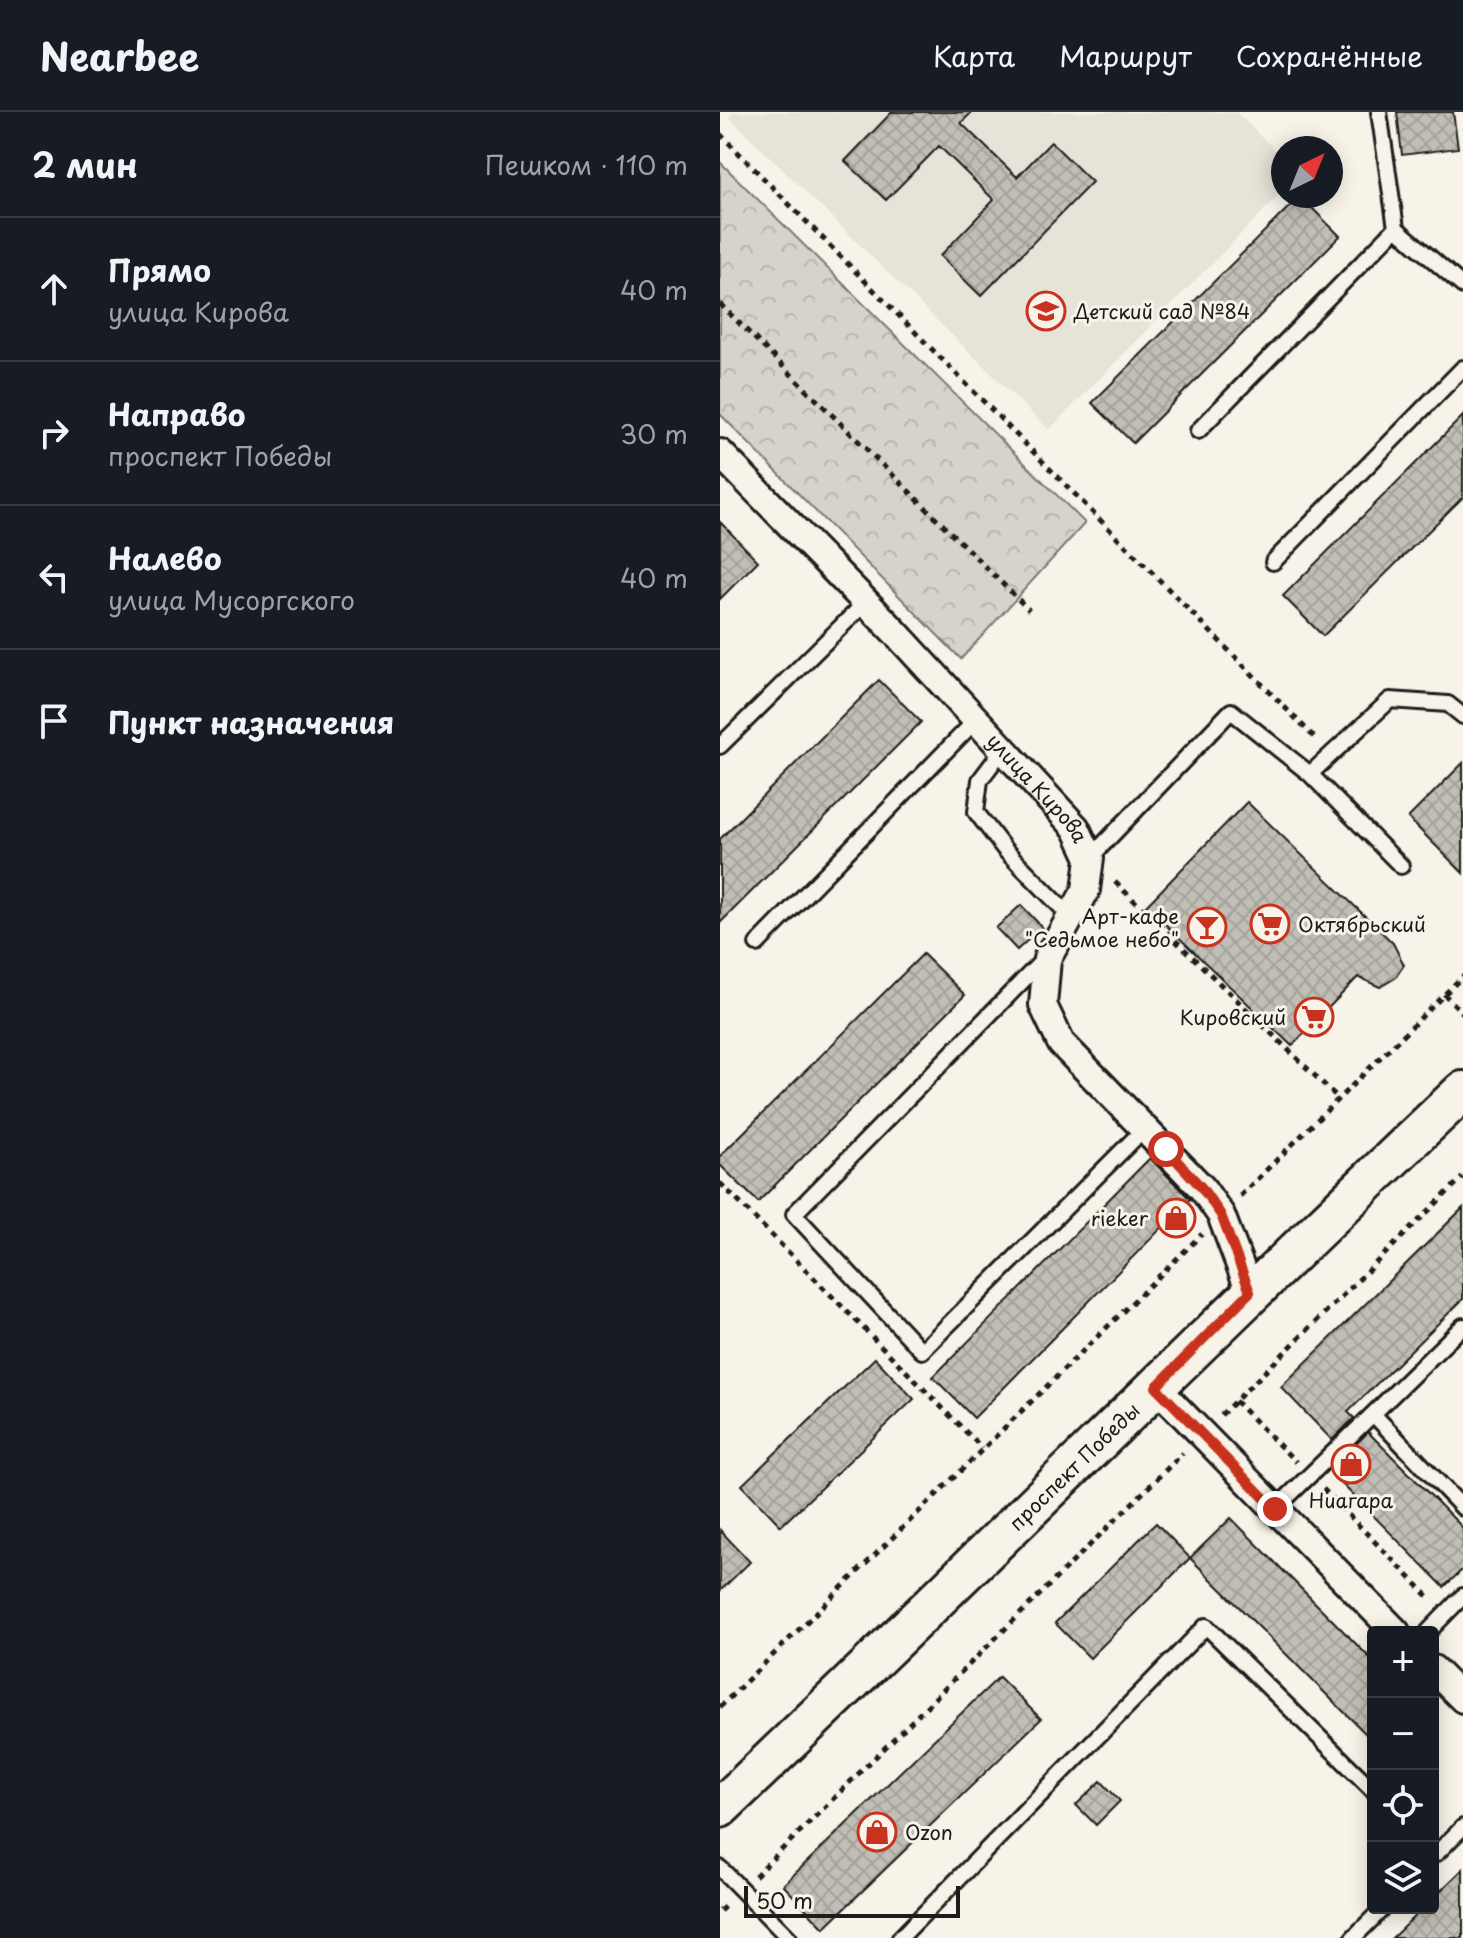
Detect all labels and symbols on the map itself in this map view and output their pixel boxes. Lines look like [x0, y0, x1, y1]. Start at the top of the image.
north arrow [1271, 136, 1343, 208]
school or university icon: Детский сад №84 [1025, 290, 1067, 332]
place label: Детский сад №84 [1073, 296, 1250, 326]
street label: улица Кирова [980, 726, 1096, 848]
place label: Арт-кафе "Седьмое небо" [1025, 901, 1179, 954]
supermarket icon: Октябрьский [1249, 903, 1291, 945]
bar icon: Арт-кафе "Седьмое небо" [1186, 906, 1228, 948]
place label: Октябрьский [1298, 909, 1426, 939]
supermarket icon: Кировский [1293, 996, 1335, 1038]
place label: Кировский [1180, 1002, 1286, 1032]
route start [1148, 1131, 1184, 1167]
shop icon: rieker [1155, 1197, 1197, 1239]
place label: rieker [1091, 1203, 1149, 1233]
street label: проспект Победы [1002, 1395, 1146, 1537]
shop icon: Ниагара [1330, 1443, 1372, 1485]
place label: Ниагара [1309, 1485, 1394, 1515]
route end [1257, 1491, 1293, 1527]
shop icon: Ozon [856, 1811, 898, 1853]
place label: Ozon [905, 1817, 953, 1847]
scale bar [744, 1882, 960, 1918]

